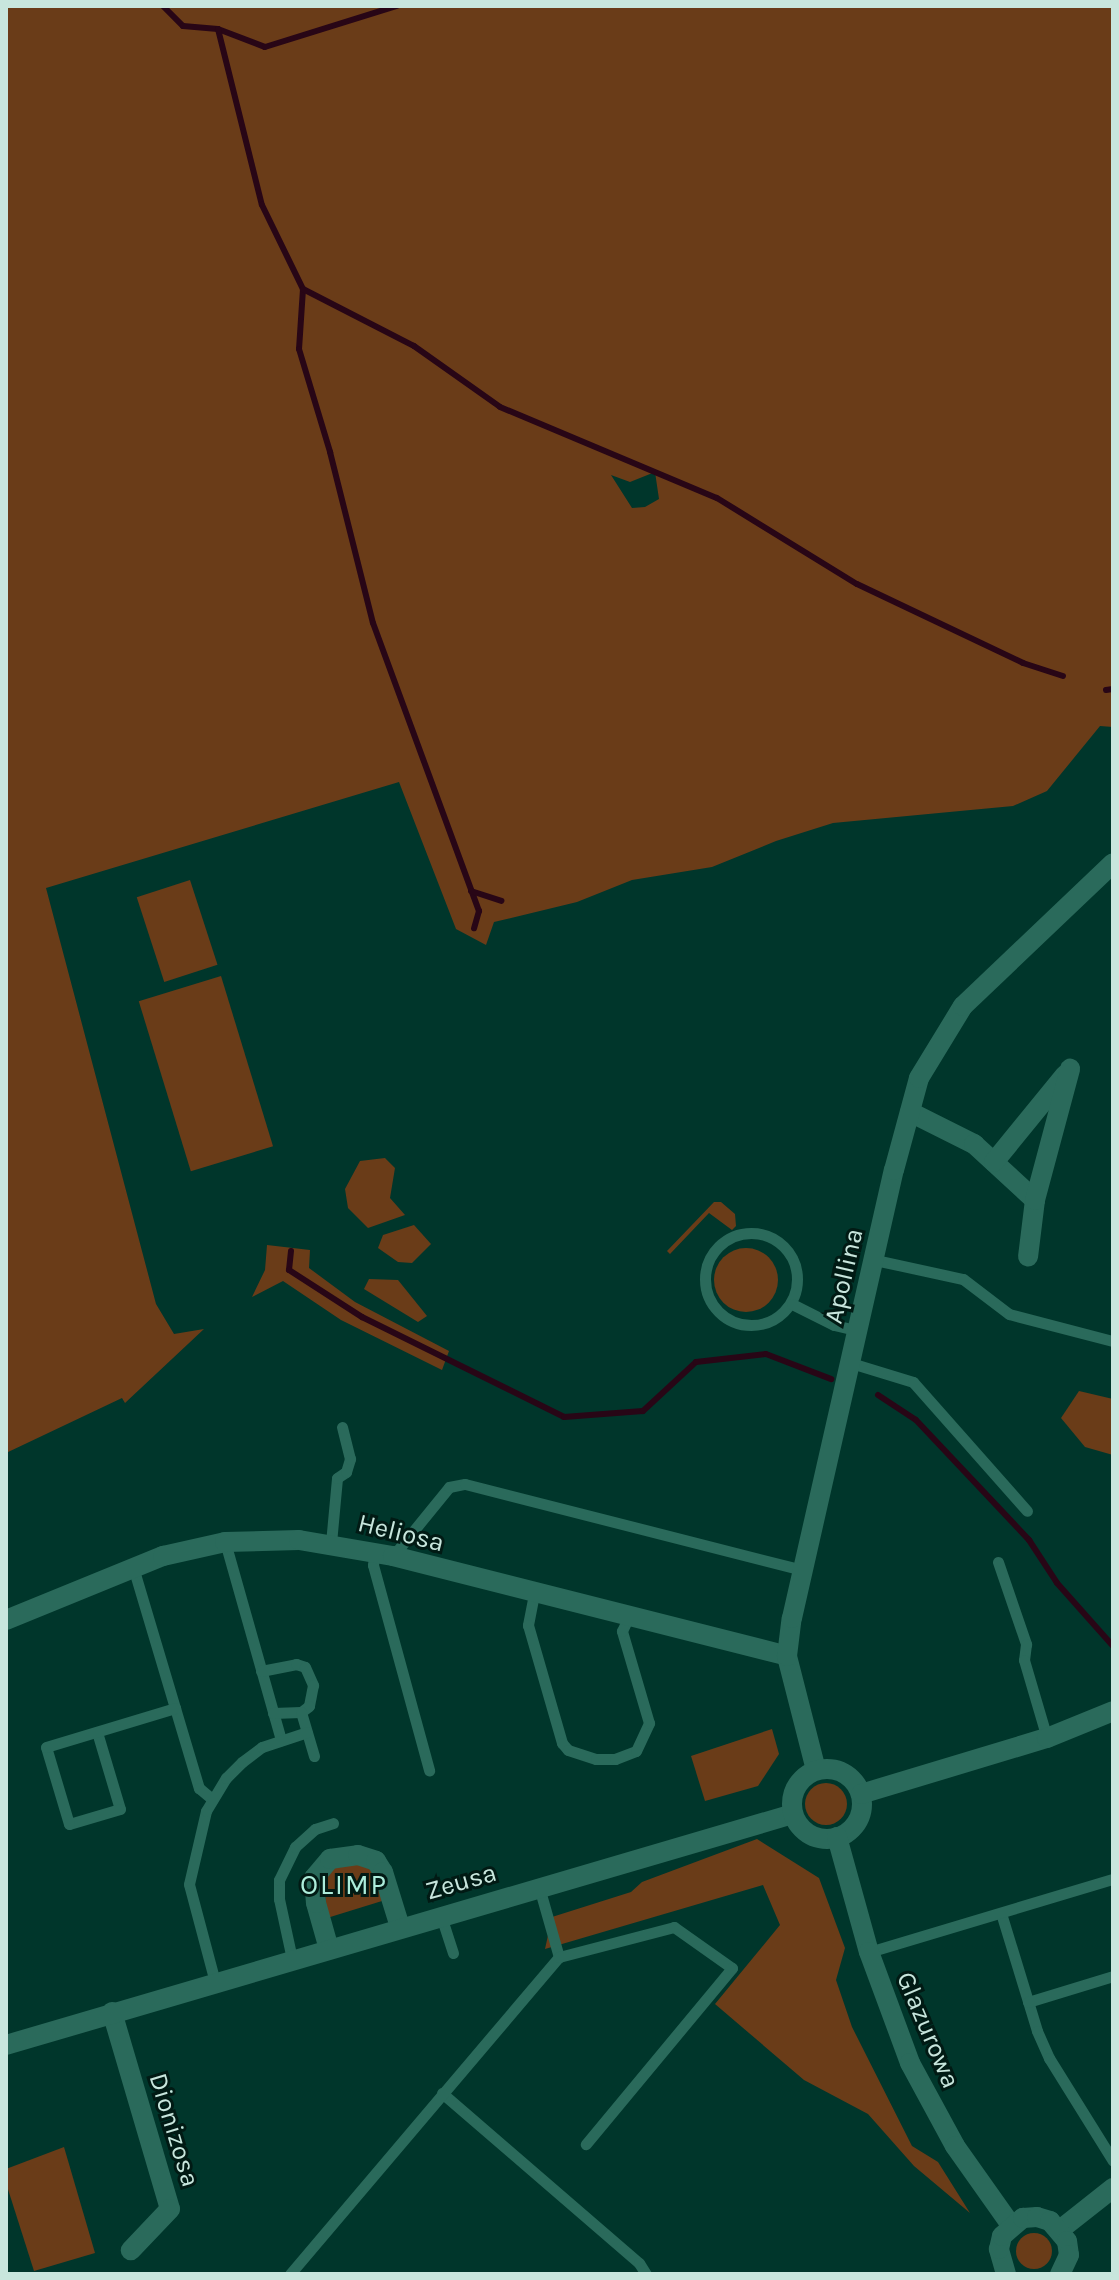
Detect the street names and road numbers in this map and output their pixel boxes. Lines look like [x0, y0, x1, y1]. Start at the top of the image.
street label: Apollina [818, 1225, 870, 1327]
street label: Heliosa [355, 1507, 447, 1559]
street label: Zeusa [422, 1857, 500, 1907]
street label: Glazurowa [890, 1967, 966, 2093]
street label: Dionizosa [142, 2069, 206, 2191]

